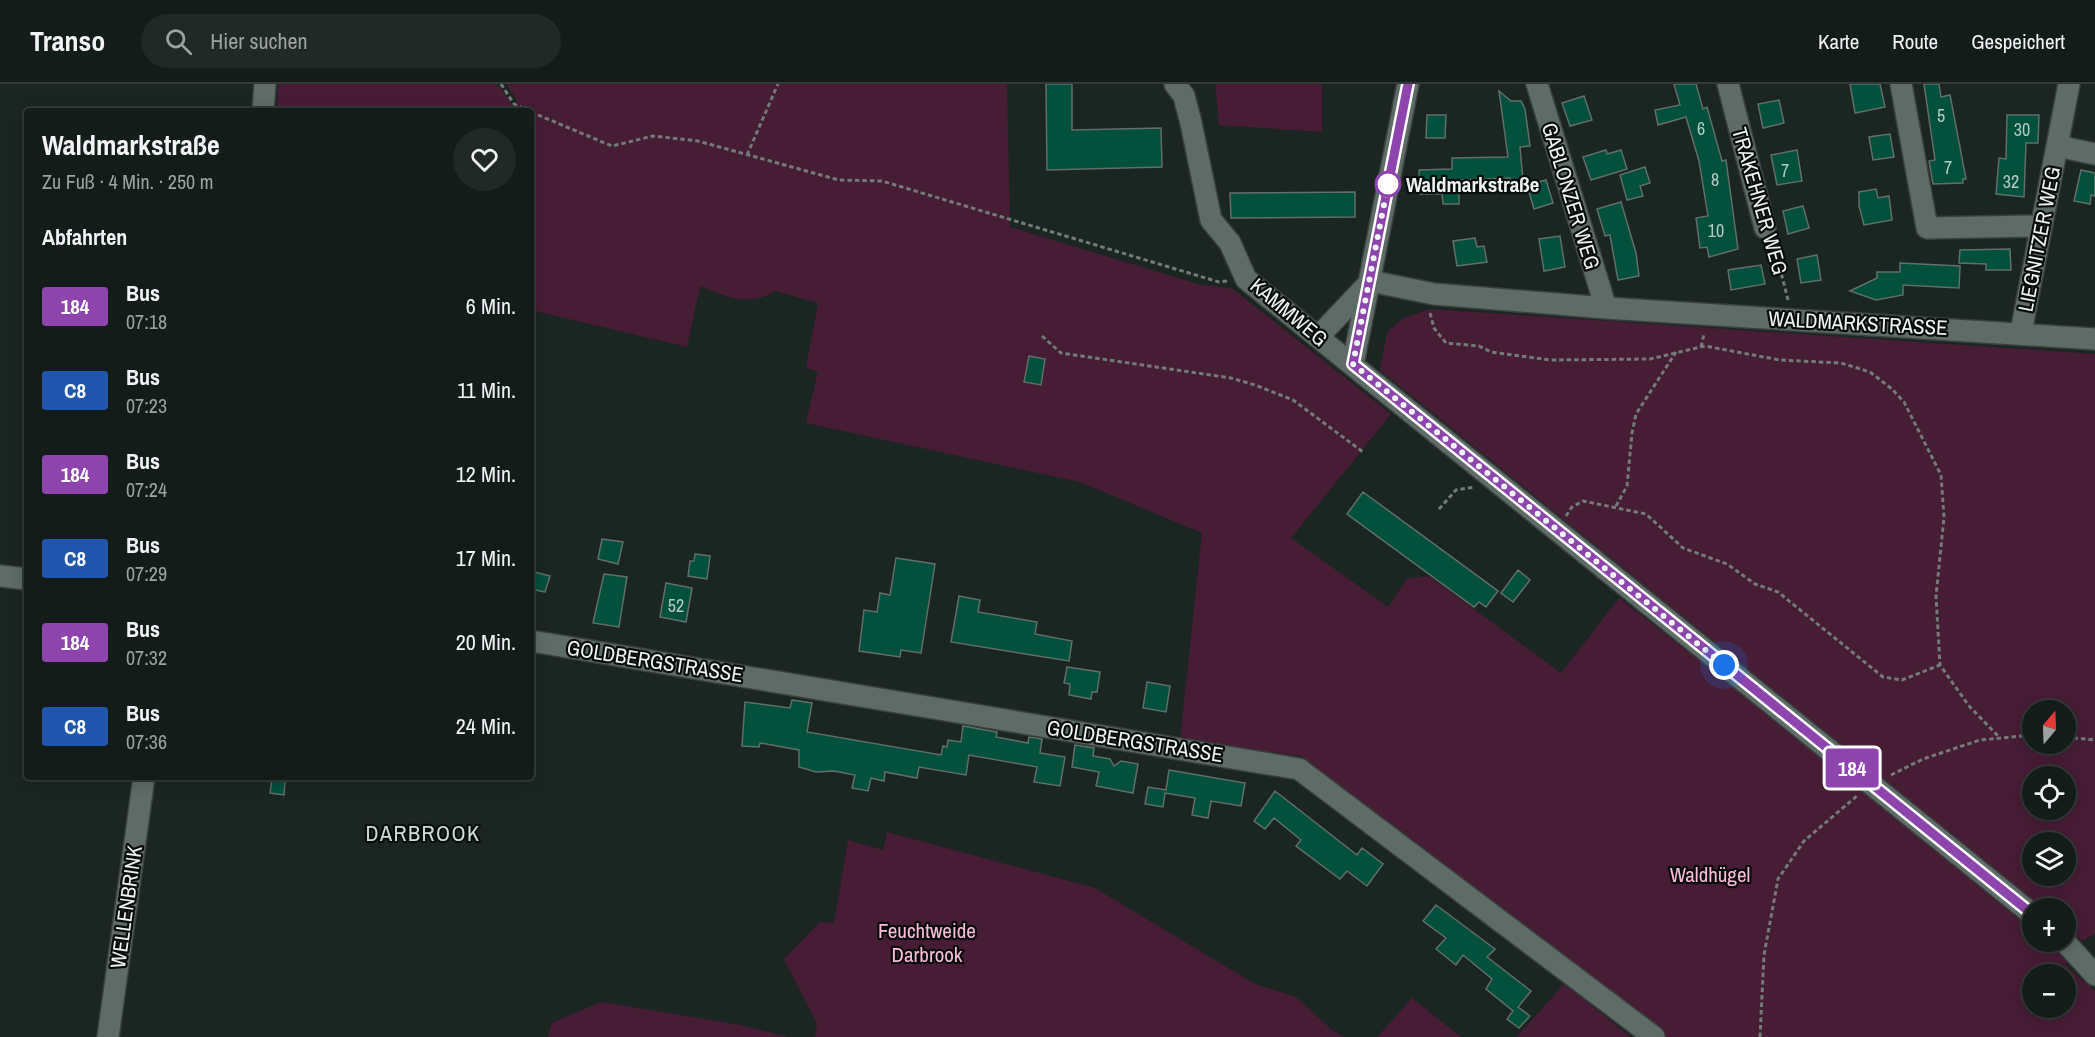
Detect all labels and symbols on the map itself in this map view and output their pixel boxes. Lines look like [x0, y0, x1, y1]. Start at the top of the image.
house number: 5 [1937, 103, 1945, 128]
house number: 6 [1697, 116, 1705, 141]
house number: 30 [2014, 117, 2030, 142]
street label: GABLONZER WEG [1535, 119, 1607, 273]
street label: TRAKEHNER WEG [1725, 124, 1795, 278]
house number: 7 [1944, 155, 1952, 180]
house number: 7 [1781, 158, 1789, 183]
street label: LIEGNITZER WEG [2011, 164, 2067, 314]
house number: 8 [1711, 167, 1719, 192]
house number: 32 [2003, 169, 2019, 194]
place label: Waldmarkstraße [1406, 170, 1539, 199]
marker: Waldmarkstraße [1375, 171, 1401, 197]
house number: 10 [1708, 218, 1724, 243]
street label: KAMMWEG [1244, 271, 1334, 353]
street label: WALDMARKSTRASSE [1768, 304, 1948, 342]
house number: 52 [668, 593, 684, 618]
street label: GOLDBERGSTRASSE [565, 633, 745, 689]
your location [1709, 650, 1739, 680]
north arrow [2022, 700, 2076, 754]
street label: GOLDBERGSTRASSE [1045, 713, 1225, 769]
line badge: 184 [1818, 748, 1886, 788]
district label: DARBROOK [365, 818, 481, 848]
street label: WELLENBRINK [103, 843, 149, 970]
park label: Waldhügel [1670, 860, 1750, 889]
park label: Feuchtweide Darbrook [878, 916, 976, 969]

